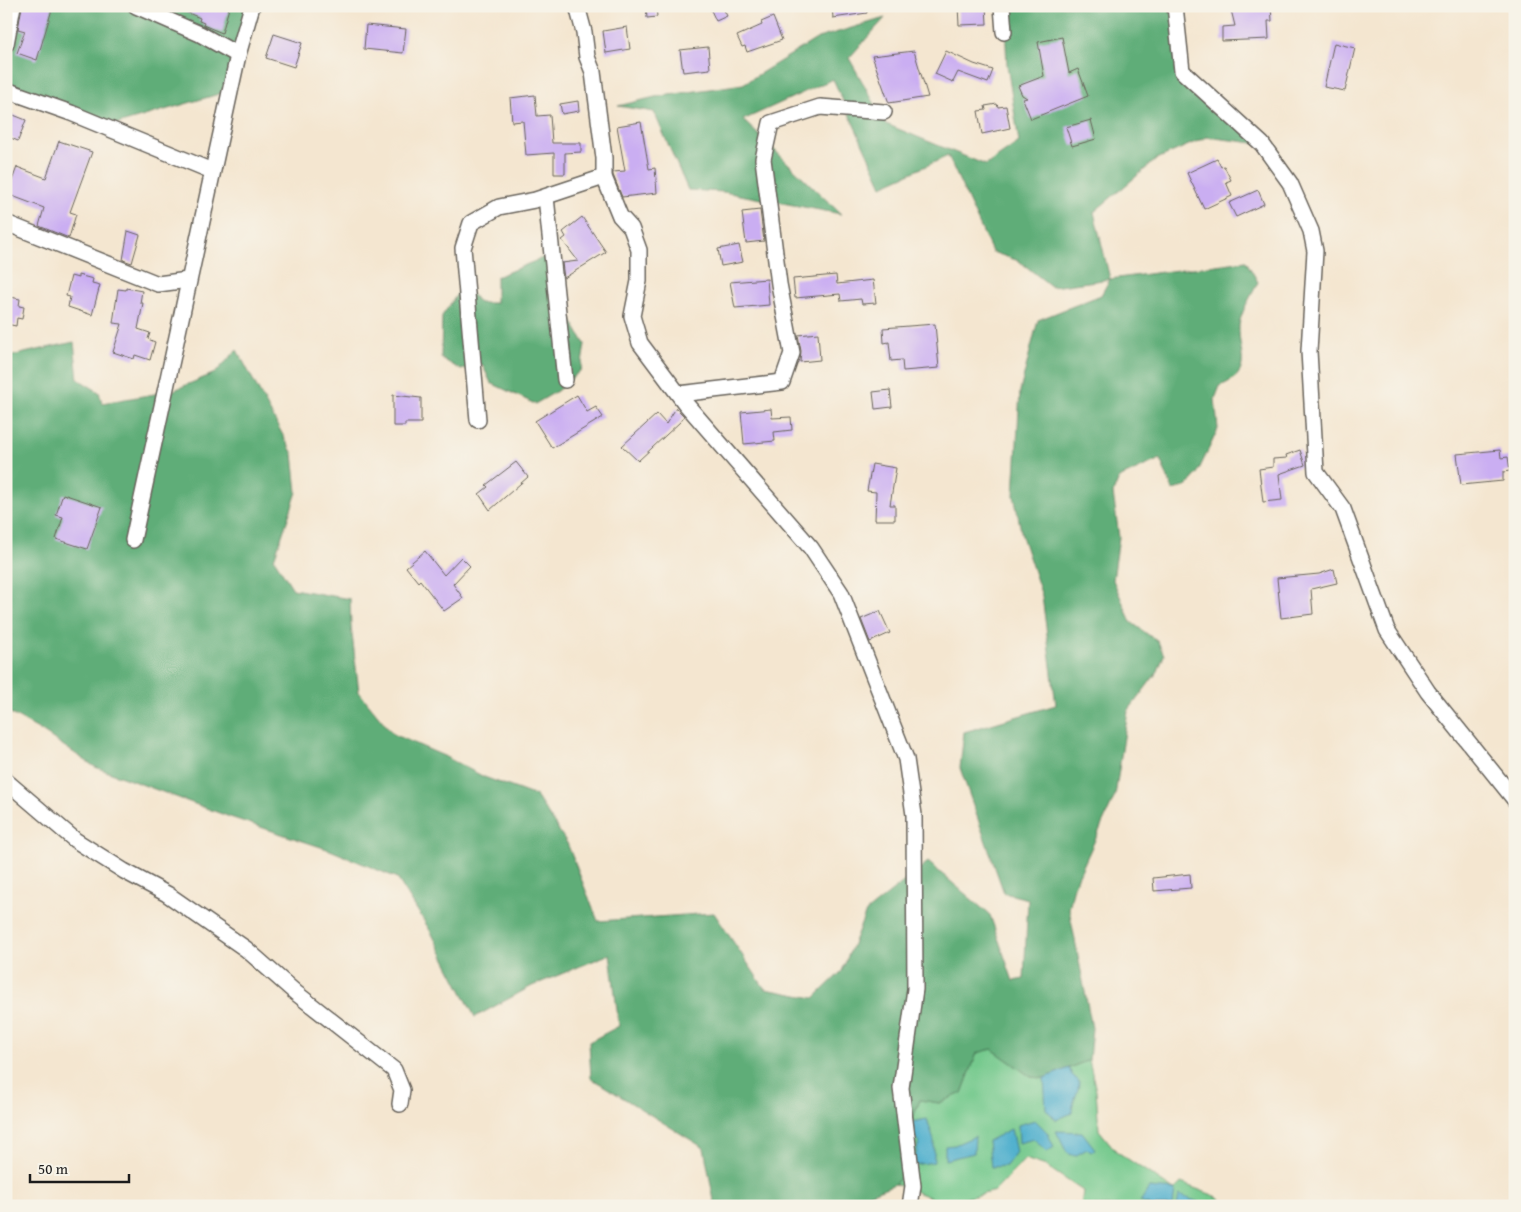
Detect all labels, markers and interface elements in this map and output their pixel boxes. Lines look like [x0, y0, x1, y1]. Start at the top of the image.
scale bar [30, 1152, 129, 1184]
text: 50 m [38, 1158, 69, 1179]

